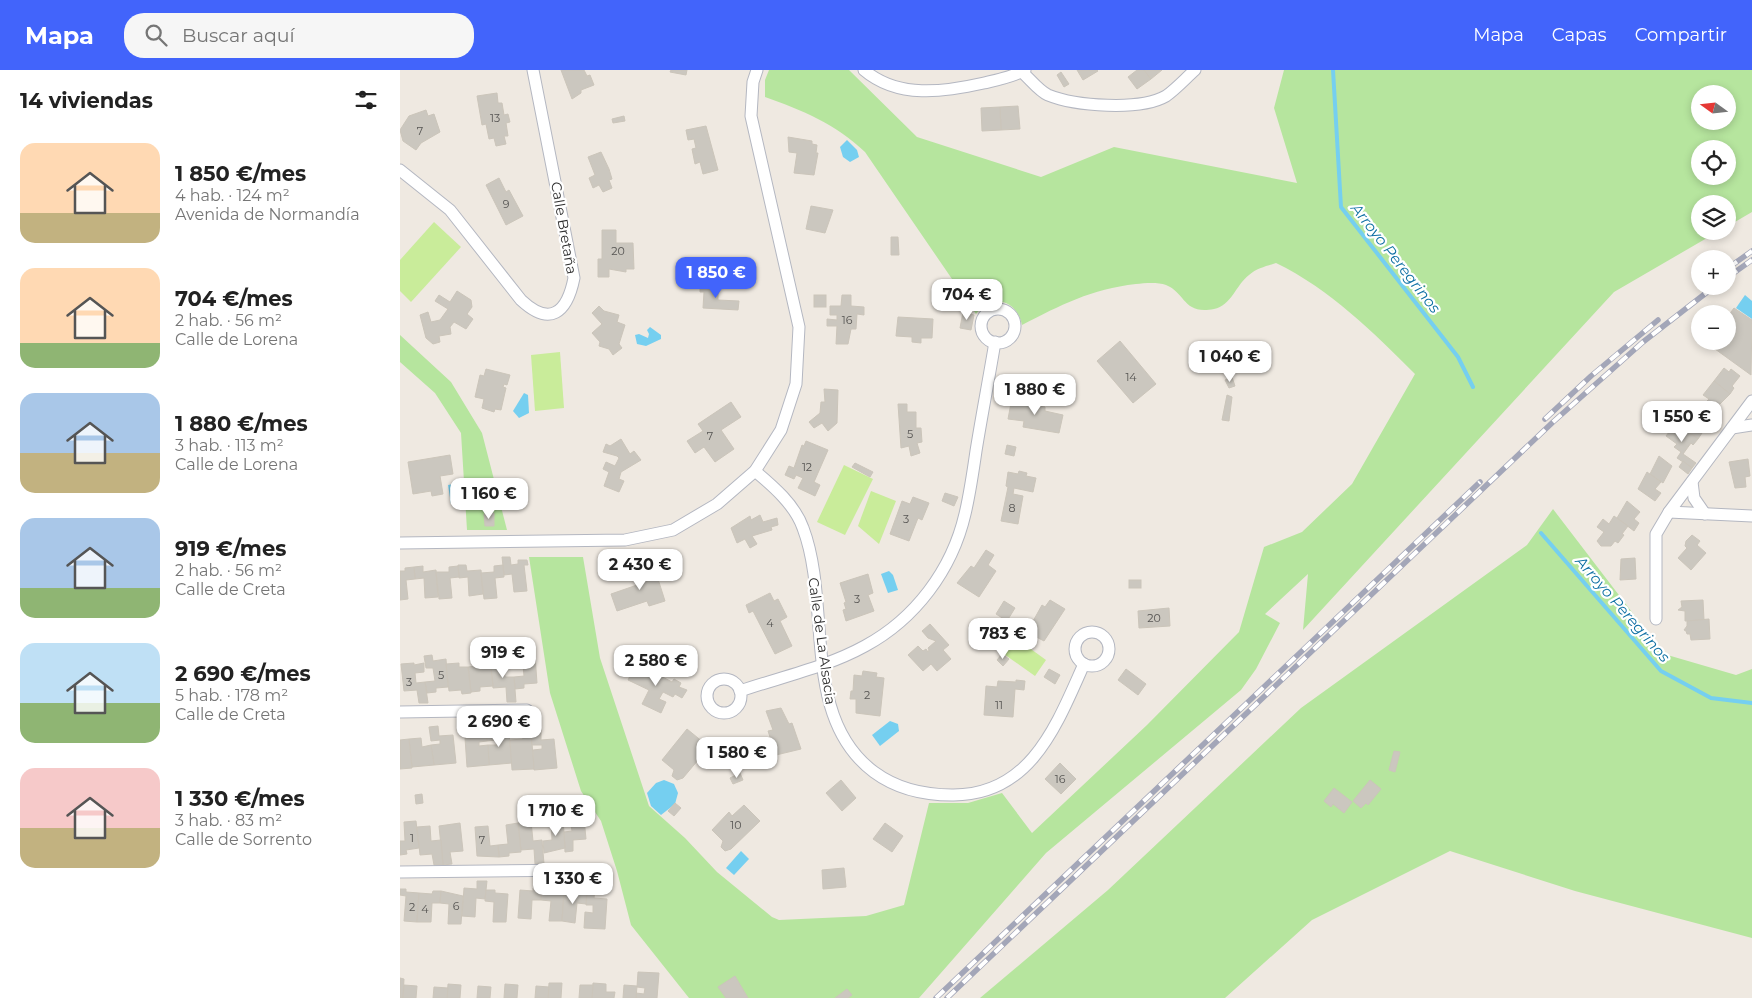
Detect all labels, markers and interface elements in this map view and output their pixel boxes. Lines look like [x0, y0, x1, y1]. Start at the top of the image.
search box [124, 13, 474, 58]
text: Mapa [25, 21, 94, 50]
icon: search [142, 21, 170, 49]
text: Buscar aquí [182, 24, 295, 47]
text: Mapa [1473, 24, 1524, 46]
text: Capas [1552, 24, 1607, 46]
text: Compartir [1635, 24, 1727, 46]
north arrow [1691, 85, 1736, 130]
map controls [1691, 85, 1736, 350]
icon: filters [352, 86, 380, 114]
text: 14 viviendas [20, 88, 153, 113]
house number: 13 [490, 111, 500, 125]
house number: 7 [417, 124, 423, 138]
button: locate [1691, 140, 1736, 185]
text: 1 850 €/mes [175, 161, 306, 186]
icon: home [60, 163, 120, 223]
street label: Calle Bretaña [547, 180, 581, 276]
text: 4 hab. · 124 m² [175, 186, 290, 205]
button: layers [1691, 195, 1736, 240]
house number: 9 [503, 197, 510, 211]
water label: Arroyo Peregrinos [1346, 198, 1445, 317]
text: Avenida de Normandía [175, 205, 360, 224]
house number: 20 [611, 244, 625, 258]
button: + [1691, 250, 1736, 295]
pin: 1 850 € [670, 256, 762, 299]
text: 1 850 € [686, 263, 746, 282]
pin: 704 € [932, 278, 1002, 321]
text: 704 € [943, 285, 992, 304]
text: 704 €/mes [175, 286, 293, 311]
icon: home [60, 288, 120, 348]
button: − [1691, 305, 1736, 350]
text: 2 hab. · 56 m² [175, 311, 282, 330]
house number: 16 [842, 313, 853, 327]
text: Calle de Lorena [175, 330, 298, 349]
pin: 1 040 € [1184, 340, 1276, 383]
text: 1 040 € [1199, 347, 1261, 366]
house number: 14 [1125, 370, 1137, 384]
pin: 1 880 € [989, 374, 1081, 416]
text: 1 880 € [1005, 380, 1065, 399]
pin: 1 550 € [1636, 400, 1728, 443]
text: 1 550 € [1653, 407, 1711, 426]
text: 1 880 €/mes [175, 411, 308, 436]
icon: home [60, 413, 120, 473]
house number: 5 [907, 427, 913, 441]
house number: 7 [707, 429, 713, 443]
text: 3 hab. · 113 m² [175, 436, 284, 455]
text: Calle de Lorena [175, 455, 298, 474]
house number: 12 [802, 460, 812, 474]
pin: 1 160 € [443, 478, 535, 520]
text: 1 160 € [461, 484, 517, 503]
house number: 8 [1008, 501, 1016, 515]
house number: 3 [903, 512, 909, 526]
text: 919 €/mes [175, 536, 286, 561]
icon: home [60, 538, 120, 598]
pin: 2 430 € [594, 548, 686, 591]
water label: Arroyo Peregrinos [1571, 551, 1675, 666]
text: 2 430 € [609, 555, 671, 574]
text: 2 hab. · 56 m² [175, 561, 282, 580]
street label: Calle de La Alsacia [804, 576, 840, 706]
text: Calle de Creta [175, 580, 286, 599]
house number: 3 [854, 592, 860, 606]
house number: 20 [1147, 611, 1161, 625]
house number: 4 [766, 616, 774, 630]
pin: 783 € [968, 618, 1038, 660]
text: 783 € [979, 624, 1027, 643]
pin: 919 € [468, 636, 538, 679]
text: 919 € [481, 643, 525, 662]
pin: 2 580 € [610, 644, 702, 687]
text: 2 580 € [625, 651, 687, 670]
text: 2 690 €/mes [175, 661, 311, 686]
icon: home [60, 663, 120, 723]
house number: 5 [438, 668, 444, 682]
house number: 3 [406, 675, 412, 689]
text: 5 hab. · 178 m² [175, 686, 288, 705]
house number: 2 [864, 688, 870, 702]
house number: 11 [995, 698, 1003, 712]
text: Calle de Creta [175, 705, 286, 724]
pin: 2 690 € [453, 706, 545, 748]
text: 2 690 € [468, 712, 530, 731]
pin: 1 580 € [691, 736, 783, 779]
text: 1 580 € [707, 743, 767, 762]
house number: 16 [1055, 772, 1066, 786]
text: 1 330 €/mes [175, 786, 305, 811]
icon: home [60, 788, 120, 848]
pin: 1 710 € [510, 794, 602, 837]
text: 1 710 € [528, 801, 584, 820]
text: 3 hab. · 83 m² [175, 811, 282, 830]
house number: 10 [730, 818, 742, 832]
text: Calle de Sorrento [175, 830, 312, 849]
house number: 1 [410, 831, 414, 845]
house number: 7 [479, 833, 485, 847]
pin: 1 330 € [527, 862, 619, 905]
text: 1 330 € [544, 869, 602, 888]
house number: 6 [453, 899, 460, 913]
house number: 2 [409, 900, 415, 914]
house number: 4 [421, 902, 429, 916]

